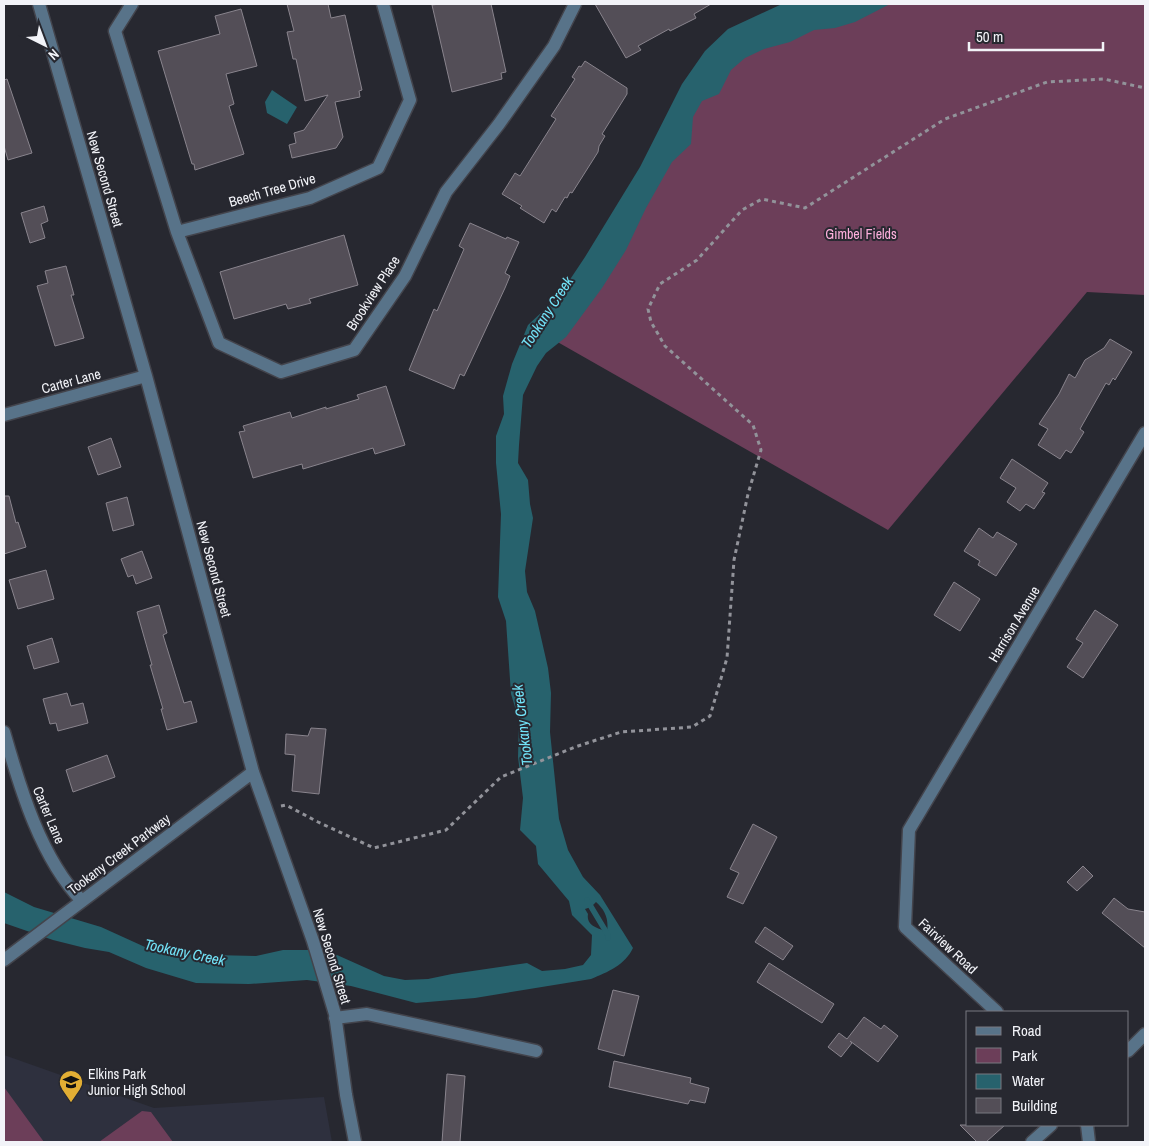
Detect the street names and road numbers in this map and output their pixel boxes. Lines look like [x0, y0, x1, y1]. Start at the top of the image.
street label: New Second Street [83, 129, 127, 229]
street label: Beech Tree Drive [227, 169, 317, 211]
street label: Brookview Place [342, 252, 404, 334]
street label: Carter Lane [39, 364, 103, 398]
street label: New Second Street [193, 519, 235, 619]
street label: Harrison Avenue [984, 583, 1044, 665]
street label: Carter Lane [29, 784, 69, 846]
street label: Tookany Creek Parkway [64, 809, 174, 898]
street label: New Second Street [309, 906, 355, 1006]
street label: Fairview Road [915, 914, 981, 978]

